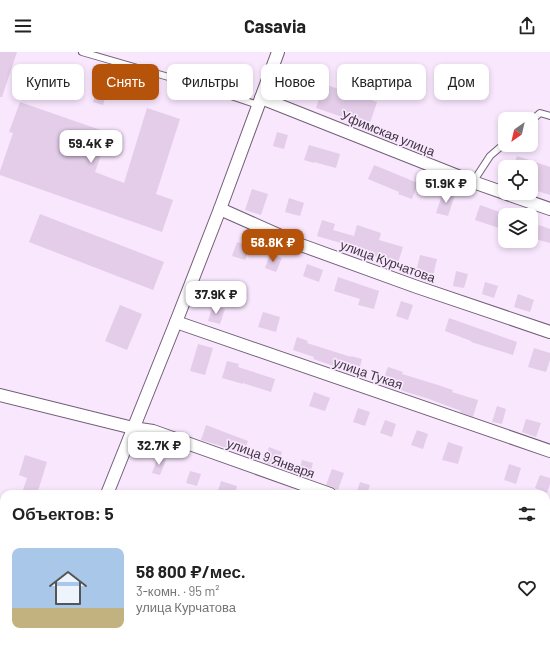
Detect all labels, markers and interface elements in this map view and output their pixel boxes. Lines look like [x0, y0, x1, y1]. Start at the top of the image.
icon: menu [12, 15, 34, 37]
text: Casavia [244, 15, 306, 37]
icon: share [516, 15, 538, 37]
chip: Купить [12, 64, 84, 100]
chip: Снять [92, 64, 159, 100]
chip: Фильтры [167, 64, 253, 100]
chip: Новое [261, 64, 329, 100]
chip: Квартира [337, 64, 426, 100]
chip: Дом [434, 64, 489, 100]
street label: Уфимская улица [339, 107, 438, 159]
north arrow [498, 112, 538, 152]
map controls [498, 112, 538, 248]
pin: 59.4K ₽ [54, 130, 128, 164]
text: 59.4K ₽ [68, 135, 114, 151]
button: locate [498, 160, 538, 200]
pin: 51.9K ₽ [409, 170, 483, 204]
text: 51.9K ₽ [425, 175, 467, 191]
button: layers [498, 208, 538, 248]
pin: 58.8K ₽ [236, 229, 310, 263]
text: 58.8K ₽ [251, 234, 295, 250]
street label: улица Курчатова [338, 236, 438, 286]
pin: 37.9K ₽ [179, 281, 253, 315]
text: 37.9K ₽ [195, 286, 237, 302]
street label: улица Тукая [331, 354, 405, 392]
pin: 32.7K ₽ [122, 432, 196, 466]
street label: улица 9 Января [225, 435, 317, 481]
text: 32.7K ₽ [137, 437, 181, 453]
text: Объектов: 5 [12, 503, 114, 523]
icon: filters [516, 503, 538, 525]
text: 58 800 ₽/мес. [136, 561, 246, 581]
icon: home [44, 564, 92, 612]
icon: heart [516, 577, 538, 599]
text: 3-комн. · 95 m² [136, 583, 220, 599]
text: улица Курчатова [136, 599, 236, 615]

